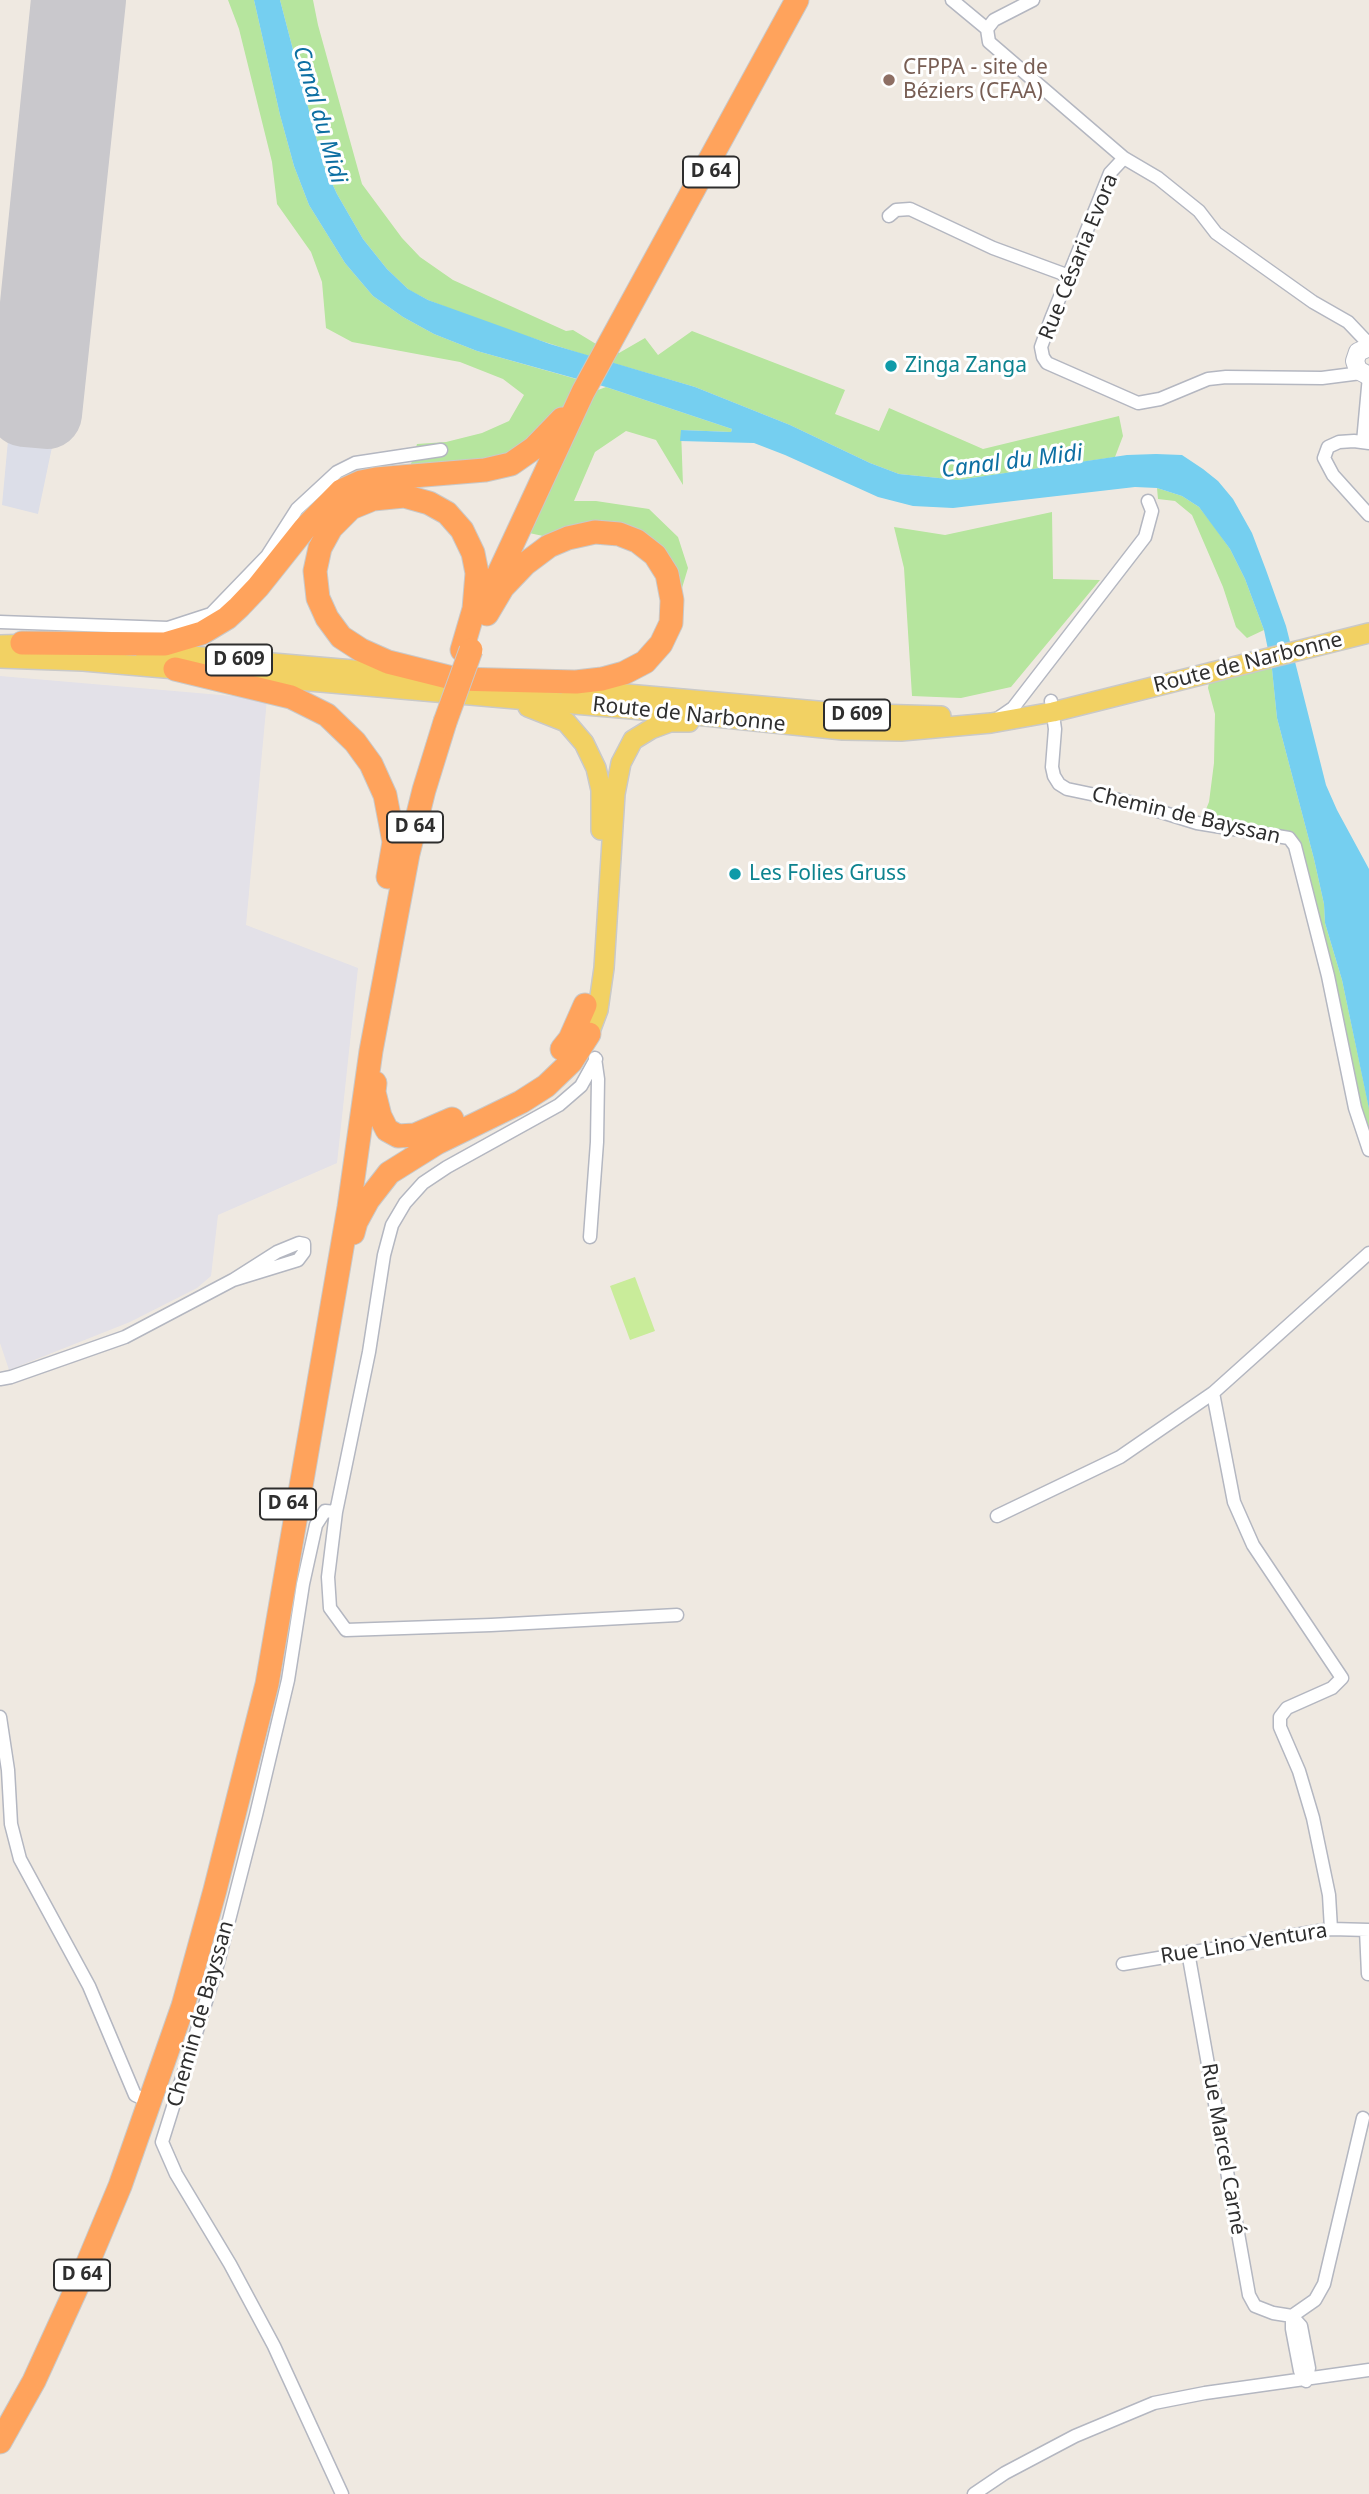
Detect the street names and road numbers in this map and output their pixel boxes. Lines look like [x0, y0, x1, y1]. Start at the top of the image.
road number: D 64 [683, 156, 739, 188]
street label: Rue Césaria Evora [1034, 170, 1124, 344]
street label: Route de Narbonne [1151, 627, 1345, 699]
road number: D 609 [206, 645, 272, 676]
street label: Route de Narbonne [591, 692, 787, 738]
road number: D 609 [824, 700, 890, 730]
street label: Chemin de Bayssan [1089, 782, 1283, 850]
road number: D 64 [387, 812, 443, 842]
road number: D 64 [260, 1488, 316, 1520]
street label: Chemin de Bayssan [162, 1918, 240, 2110]
street label: Rue Lino Ventura [1159, 1918, 1329, 1970]
street label: Rue Marcel Carné [1196, 2061, 1250, 2237]
road number: D 64 [54, 2260, 110, 2290]

